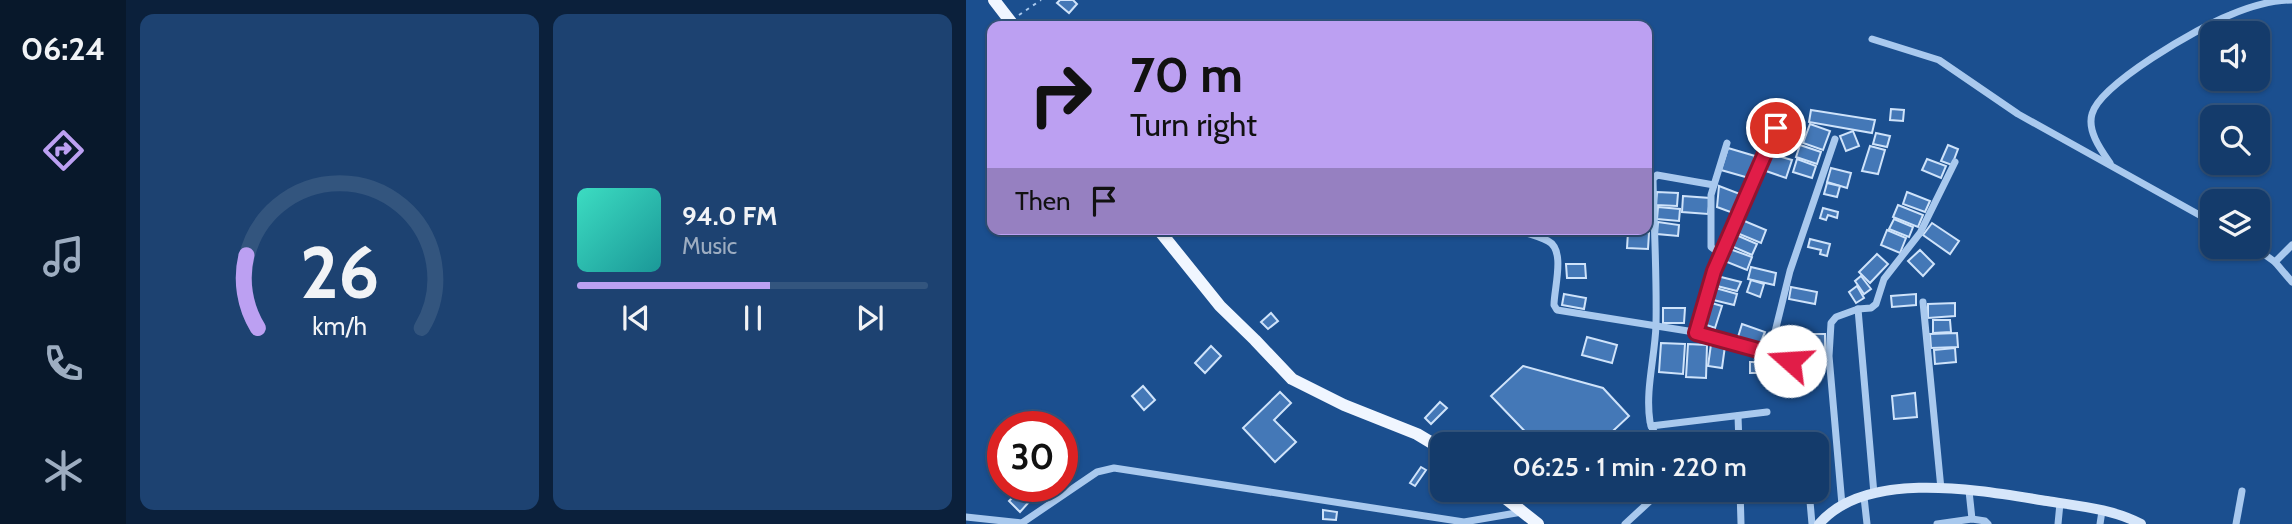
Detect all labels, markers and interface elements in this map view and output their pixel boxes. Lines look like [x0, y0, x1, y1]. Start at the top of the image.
map controls [2200, 21, 2270, 259]
button: sound [2200, 21, 2270, 91]
text: 06:24 [21, 29, 105, 68]
text: 70 m [1130, 45, 1243, 104]
icon: right [1015, 49, 1106, 140]
pin [1746, 98, 1806, 158]
text: Turn right [1130, 105, 1257, 144]
button: search [2200, 105, 2270, 175]
icon: arrive [1757, 109, 1795, 147]
icon: directions [39, 126, 88, 175]
icon: arrive [1085, 182, 1123, 220]
text: Then [1015, 185, 1071, 217]
button: layers [2200, 189, 2270, 259]
text: 94.0 FM [682, 200, 777, 232]
text: 26 [300, 228, 379, 316]
icon: music [39, 232, 88, 281]
text: Music [682, 232, 737, 260]
icon: previous [617, 299, 655, 337]
icon: pause [734, 299, 772, 337]
icon: next [851, 299, 889, 337]
text: km/h [312, 311, 367, 341]
position arrow [1753, 324, 1827, 398]
icon: phone [39, 339, 88, 388]
speed limit sign: 30 [987, 411, 1078, 502]
icon: climate [39, 446, 88, 495]
text: 06:25 · 1 min · 220 m [1512, 451, 1747, 483]

